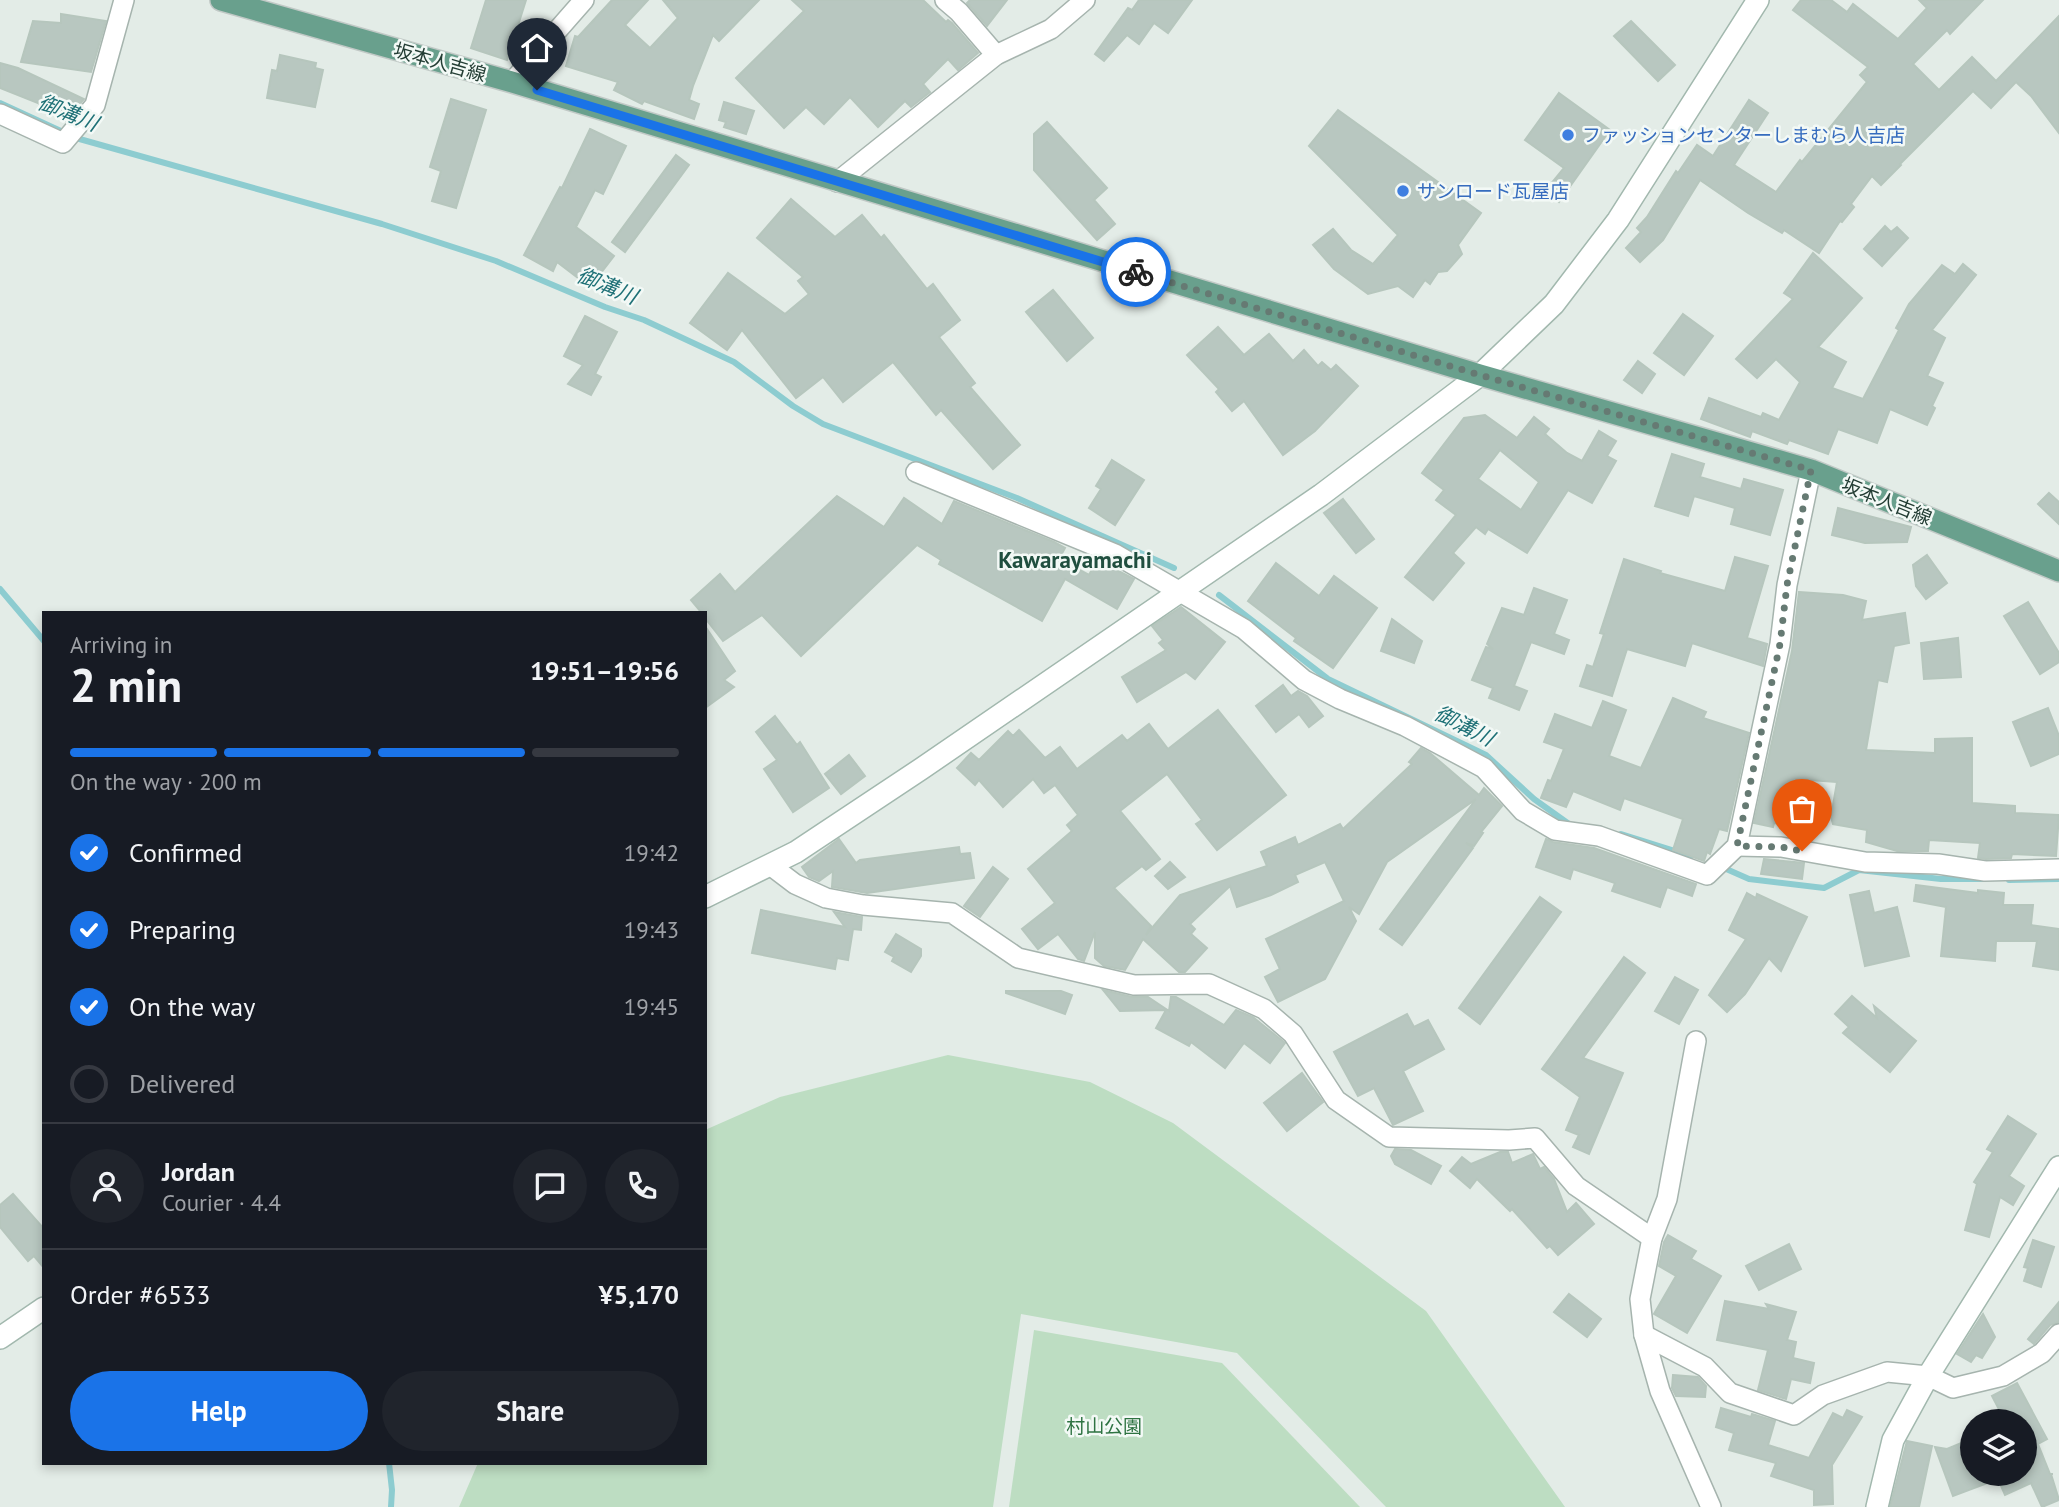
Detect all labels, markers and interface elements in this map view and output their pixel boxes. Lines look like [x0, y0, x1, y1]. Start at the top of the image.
pin [507, 18, 567, 90]
icon: home [518, 29, 556, 67]
street label: 坂本人吉線 [391, 37, 489, 87]
water label: 御溝川 [34, 88, 104, 138]
place label: ファッションセンターしまむら人吉店 [1582, 123, 1905, 147]
marker: ファッションセンターしまむら人吉店 [1560, 127, 1576, 143]
place label: サンロード瓦屋店 [1417, 179, 1569, 203]
marker: サンロード瓦屋店 [1395, 183, 1411, 199]
courier [1101, 237, 1171, 307]
icon: bike [1117, 253, 1155, 291]
water label: 御溝川 [573, 261, 643, 311]
street label: 坂本人吉線 [1838, 472, 1936, 530]
district label: Kawarayamachi [998, 545, 1152, 574]
text: Arriving in [70, 630, 172, 659]
text: 19:51–19:56 [530, 654, 679, 687]
text: 2 min [70, 655, 182, 715]
water label: 御溝川 [1430, 699, 1500, 753]
text: On the way · 200 m [70, 767, 262, 796]
pin [1772, 779, 1832, 851]
icon: bag [1783, 790, 1821, 828]
icon: check [70, 834, 108, 872]
text: Confirmed [129, 836, 242, 869]
text: 19:42 [624, 838, 679, 867]
icon: check [70, 911, 108, 949]
text: Preparing [129, 913, 236, 946]
text: 19:43 [624, 915, 679, 944]
icon: check [70, 988, 108, 1026]
text: On the way [129, 990, 255, 1023]
text: 19:45 [624, 992, 679, 1021]
text: Delivered [129, 1067, 235, 1100]
button: person [70, 1149, 144, 1223]
button: chat [513, 1149, 587, 1223]
button: phone [605, 1149, 679, 1223]
text: Jordan [162, 1155, 235, 1188]
text: Courier · 4.4 [162, 1188, 281, 1217]
text: Order #6533 [70, 1278, 210, 1311]
text: ¥5,170 [599, 1278, 679, 1311]
button: Help [70, 1371, 368, 1451]
button: Share [382, 1371, 679, 1451]
map controls [1960, 1409, 2037, 1486]
button: layers [1960, 1409, 2037, 1486]
park label: 村山公園 [1066, 1414, 1142, 1438]

